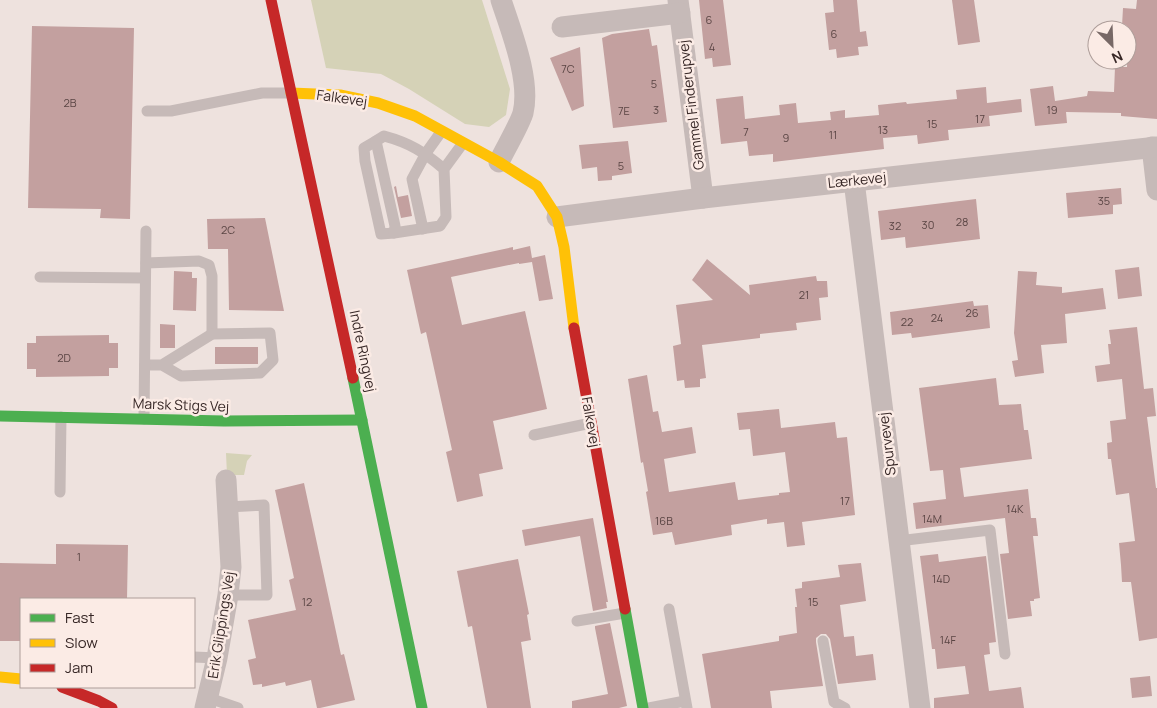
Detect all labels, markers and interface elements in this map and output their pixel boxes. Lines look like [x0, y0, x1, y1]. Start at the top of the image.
house number: 6 [706, 12, 713, 27]
north arrow [1087, 20, 1137, 70]
house number: 6 [831, 26, 838, 41]
street label: Gammel Finderupvej [673, 39, 708, 171]
house number: 4 [709, 39, 715, 54]
text: N [1109, 47, 1126, 68]
house number: 7C [561, 61, 575, 76]
house number: 5 [651, 76, 657, 91]
street label: Falkevej [315, 85, 369, 110]
house number: 2B [63, 95, 77, 110]
house number: 3 [653, 102, 659, 117]
house number: 19 [1046, 102, 1058, 117]
house number: 7E [618, 103, 630, 118]
house number: 17 [975, 111, 985, 126]
house number: 15 [927, 116, 937, 131]
house number: 13 [878, 122, 888, 137]
house number: 7 [743, 124, 749, 139]
house number: 11 [829, 127, 837, 142]
house number: 9 [783, 130, 790, 145]
house number: 5 [618, 158, 624, 173]
street label: Lærkevej [827, 167, 887, 192]
house number: 35 [1098, 193, 1110, 208]
house number: 28 [956, 214, 968, 229]
house number: 30 [922, 217, 934, 232]
house number: 32 [889, 218, 901, 233]
house number: 2C [221, 222, 235, 237]
house number: 21 [799, 287, 809, 302]
house number: 26 [965, 305, 979, 320]
street label: Indre Ringvej [346, 308, 381, 393]
house number: 24 [931, 310, 943, 325]
house number: 22 [901, 314, 913, 329]
house number: 2D [57, 350, 71, 365]
street label: Marsk Stigs Vej [132, 393, 230, 416]
street label: Falkevej [578, 395, 605, 449]
street label: Spurvevej [873, 411, 900, 477]
house number: 17 [840, 493, 850, 508]
house number: 14K [1006, 501, 1024, 516]
house number: 14M [922, 511, 942, 526]
house number: 16B [655, 513, 673, 528]
house number: 1 [77, 549, 81, 564]
street label: Erik Glippings Vej [203, 570, 238, 680]
house number: 14D [932, 571, 950, 586]
house number: 12 [302, 594, 312, 609]
house number: 15 [808, 594, 818, 609]
legend [20, 598, 195, 688]
text: Fast [65, 607, 94, 628]
text: Slow [65, 632, 98, 653]
house number: 14F [940, 632, 957, 647]
text: Jam [65, 657, 93, 678]

